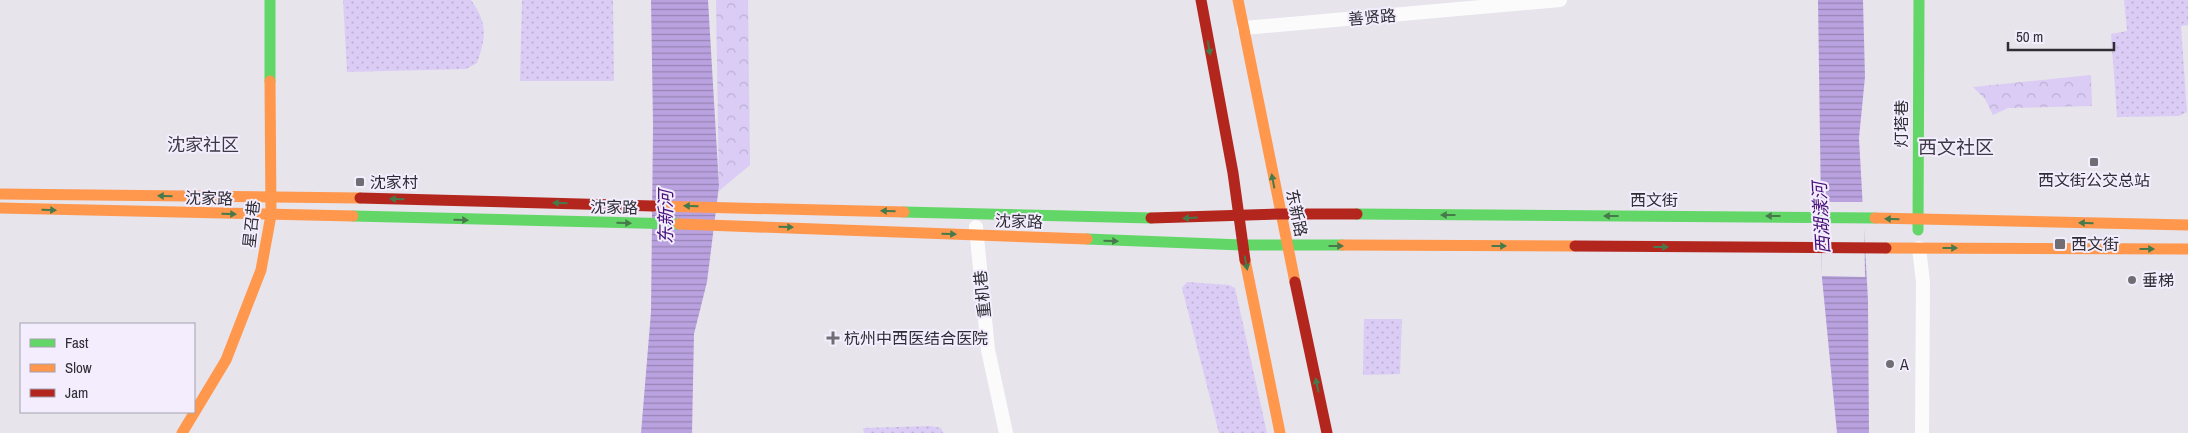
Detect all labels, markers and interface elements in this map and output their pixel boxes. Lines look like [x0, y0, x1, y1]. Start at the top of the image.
street label: 善贤路 [1347, 4, 1397, 30]
scale bar [2008, 20, 2114, 52]
text: 50 m [2016, 26, 2043, 47]
one-way arrow [1206, 40, 1214, 56]
street label: 灯塔巷 [1890, 100, 1912, 148]
district label: 沈家社区 [167, 132, 239, 157]
district label: 西文社区 [1918, 134, 1994, 160]
marker: 西文街公交总站 [2088, 156, 2100, 168]
place label: 西文街公交总站 [2038, 169, 2150, 191]
place label: 沈家村 [370, 171, 418, 193]
one-way arrow [1269, 172, 1277, 188]
marker: 沈家村 [354, 176, 366, 188]
water label: 西湖漾河 [1806, 178, 1835, 255]
street label: 沈家路 [185, 187, 233, 209]
water label: 东新河 [653, 187, 678, 244]
street label: 东新路 [1281, 187, 1313, 239]
street label: 西文街 [1630, 189, 1678, 211]
one-way arrow [156, 192, 172, 200]
one-way arrow [389, 195, 405, 203]
street label: 沈家路 [590, 196, 638, 218]
street label: 星召巷 [238, 199, 264, 249]
one-way arrow [551, 199, 567, 207]
one-way arrow [683, 202, 699, 210]
one-way arrow [41, 206, 57, 214]
one-way arrow [880, 207, 896, 215]
street label: 沈家路 [995, 209, 1043, 233]
one-way arrow [221, 211, 237, 219]
one-way arrow [1440, 211, 1456, 219]
one-way arrow [1602, 212, 1618, 220]
one-way arrow [1765, 212, 1781, 220]
one-way arrow [1182, 214, 1198, 222]
one-way arrow [1883, 214, 1899, 222]
one-way arrow [453, 216, 469, 224]
one-way arrow [2078, 218, 2094, 226]
one-way arrow [616, 219, 632, 227]
one-way arrow [779, 224, 795, 232]
one-way arrow [941, 230, 957, 238]
place label: 西文街 [2071, 233, 2119, 255]
one-way arrow [1103, 237, 1119, 245]
marker: 西文街 [2053, 237, 2067, 251]
one-way arrow [1329, 242, 1345, 250]
one-way arrow [1491, 242, 1507, 250]
one-way arrow [1654, 243, 1670, 251]
one-way arrow [1942, 244, 1958, 252]
one-way arrow [2140, 245, 2156, 253]
one-way arrow [1242, 256, 1250, 272]
street label: 重机巷 [969, 269, 995, 319]
place label: 垂梯 [2142, 269, 2174, 291]
marker: 垂梯 [2126, 274, 2138, 286]
legend [20, 323, 195, 413]
place label: 杭州中西医结合医院 [844, 327, 988, 349]
marker: 杭州中西医结合医院 [826, 331, 840, 345]
text: Fast [65, 332, 89, 353]
place label: A [1899, 353, 1909, 375]
text: Slow [65, 357, 92, 378]
marker: A [1884, 358, 1896, 370]
one-way arrow [1313, 378, 1321, 393]
text: Jam [65, 382, 88, 403]

